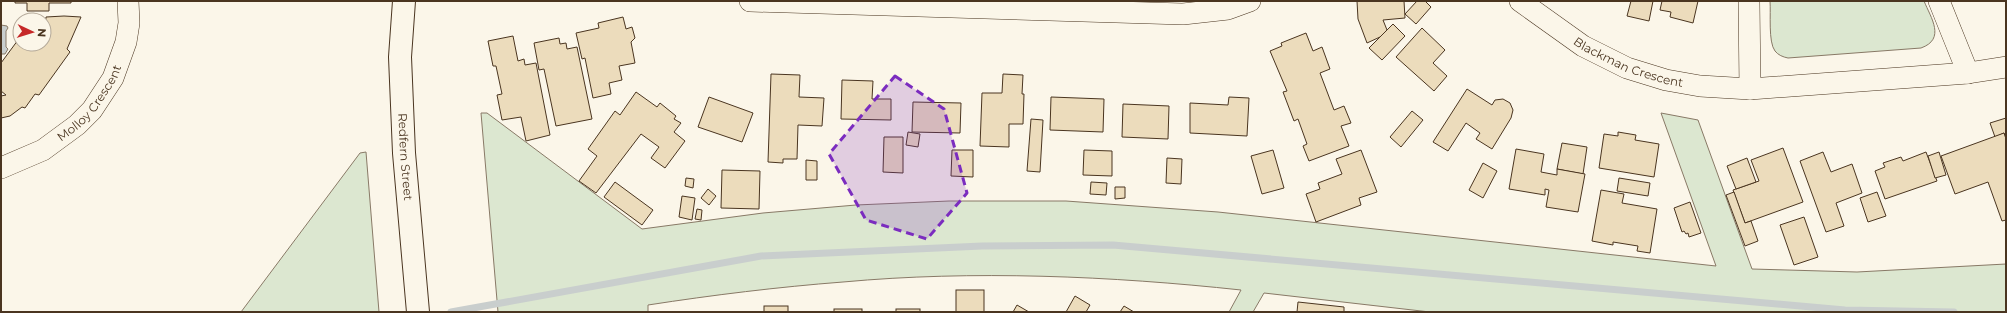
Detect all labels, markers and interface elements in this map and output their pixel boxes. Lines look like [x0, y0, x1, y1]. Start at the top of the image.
north arrow [12, 12, 52, 52]
text: N [35, 28, 49, 38]
street label: Blackman Crescent [1571, 34, 1685, 90]
street label: Molloy Crescent [54, 62, 124, 144]
street label: Redfern Street [395, 113, 416, 201]

